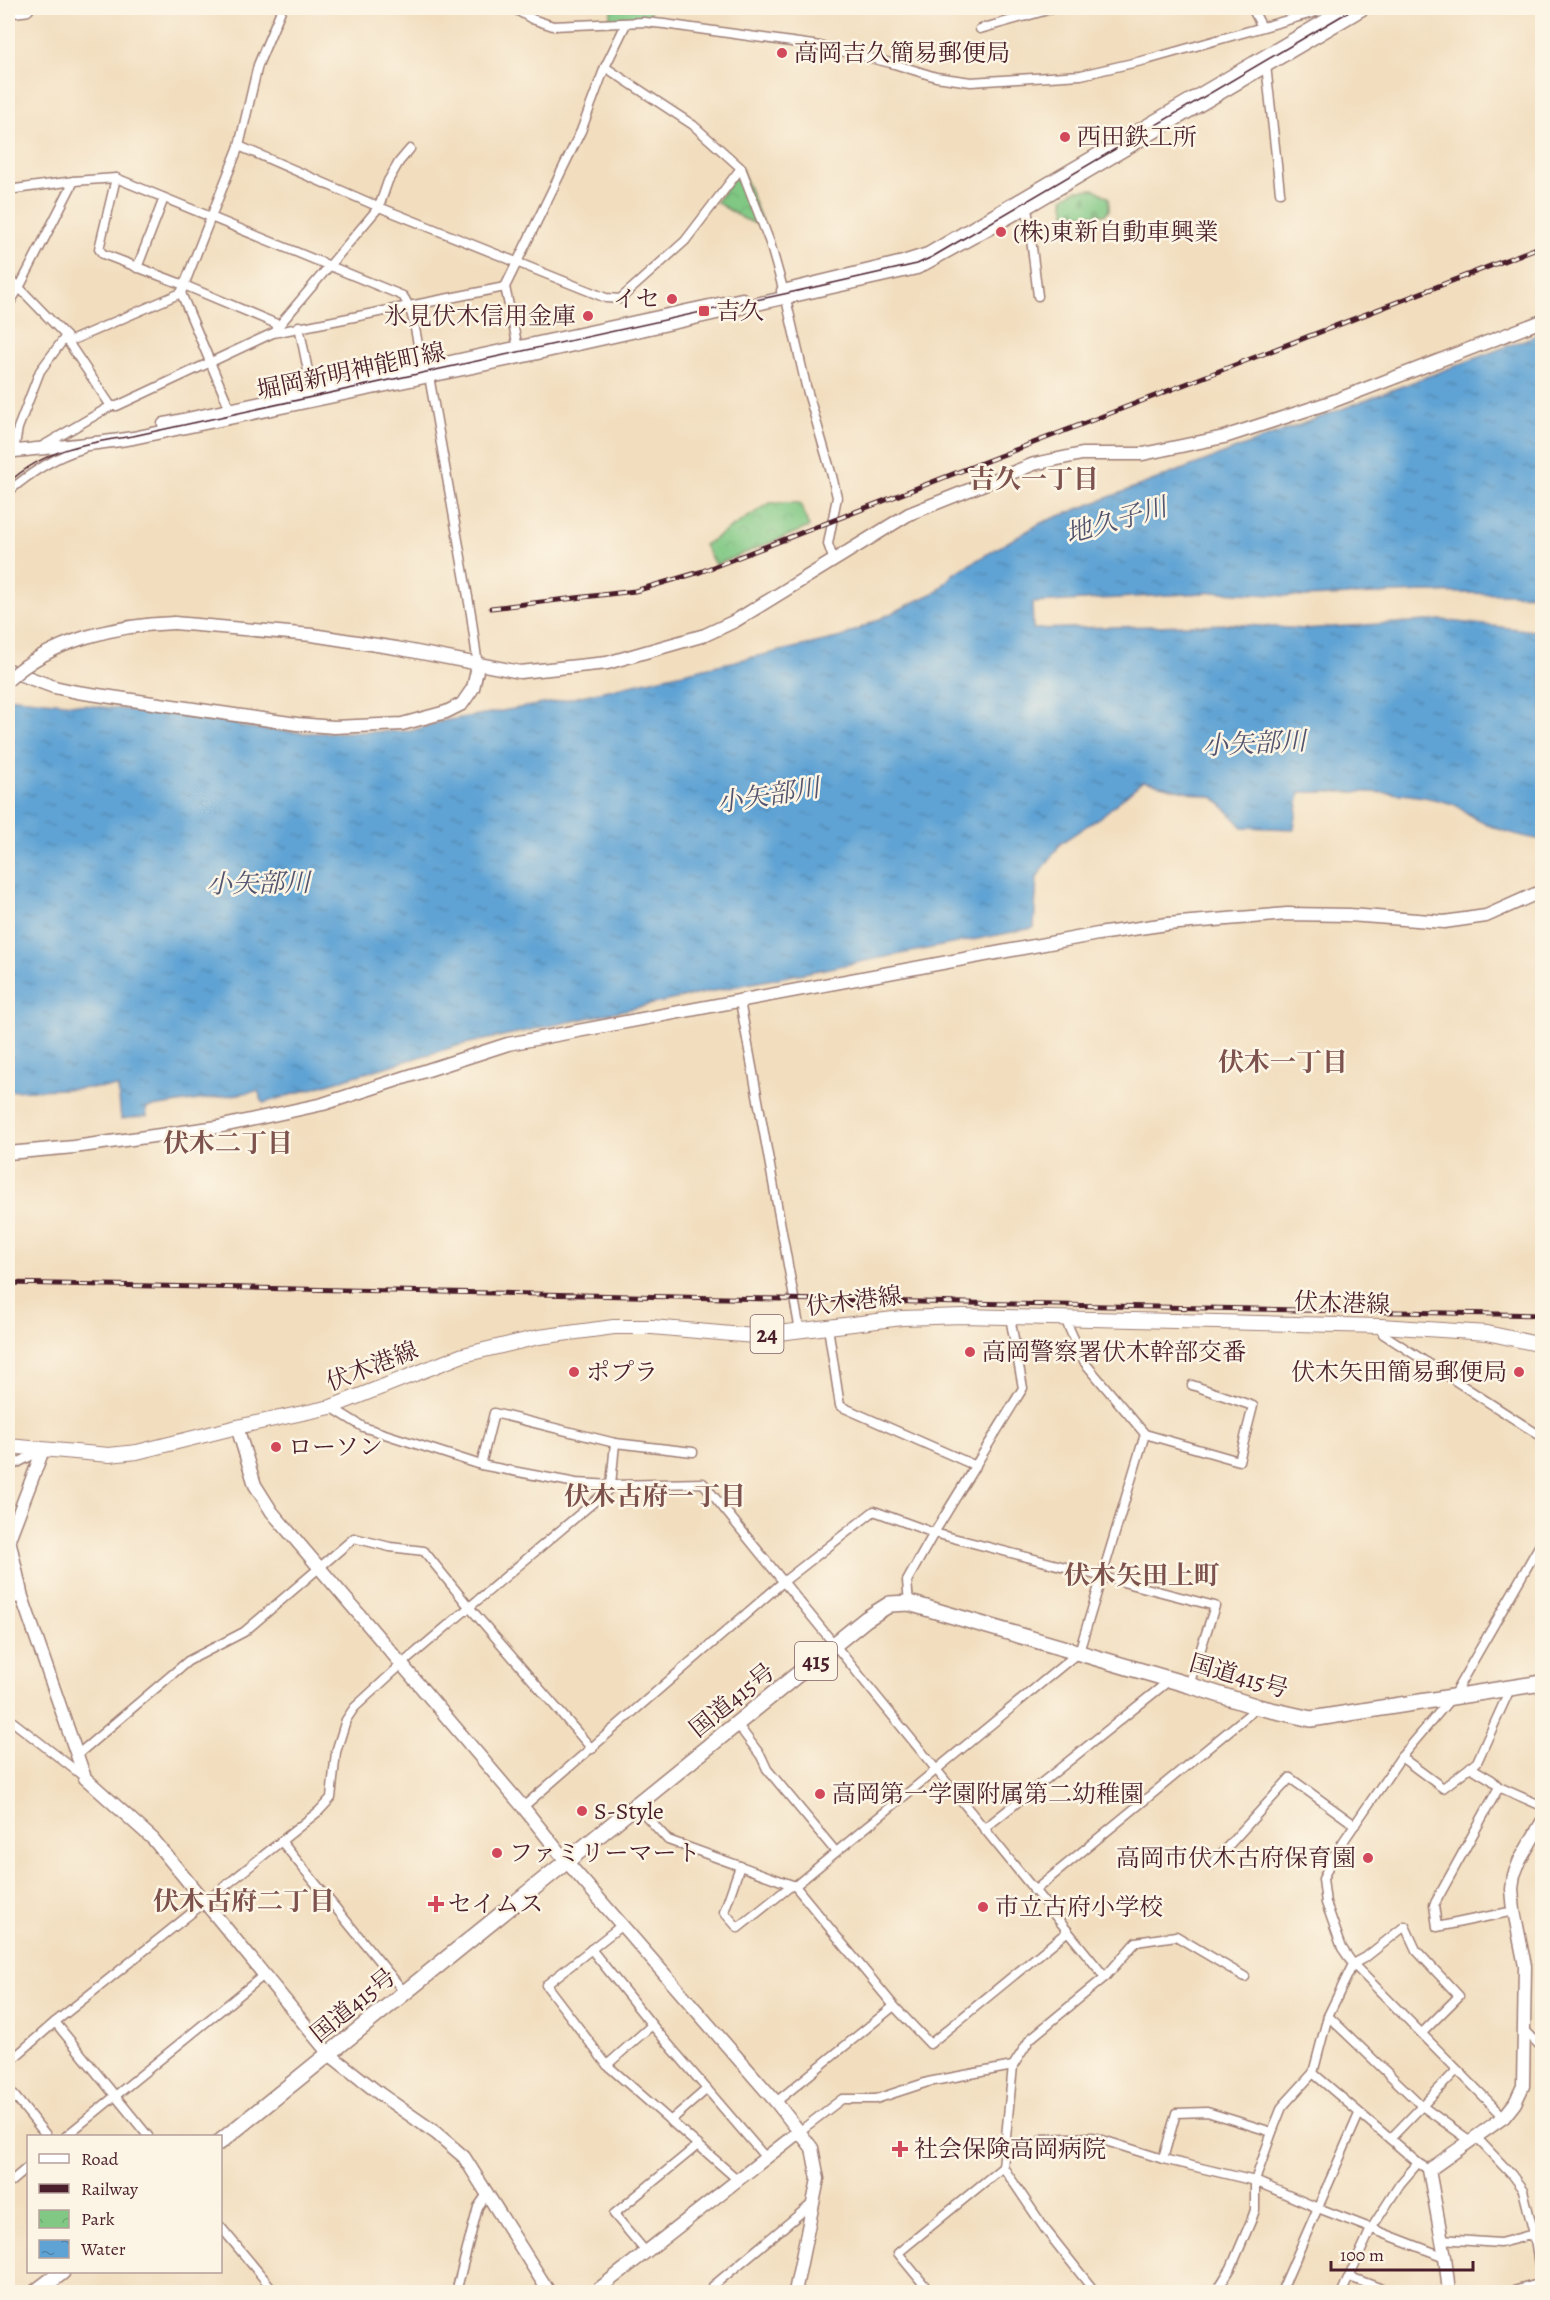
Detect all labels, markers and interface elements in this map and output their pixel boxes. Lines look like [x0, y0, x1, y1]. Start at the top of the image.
place label: 高岡吉久簡易郵便局 [794, 37, 1010, 69]
marker: 高岡吉久簡易郵便局 [775, 46, 789, 60]
place label: 西田鉄工所 [1077, 121, 1197, 153]
marker: 西田鉄工所 [1058, 130, 1072, 144]
place label: (株)東新自動車興業 [1013, 216, 1218, 248]
marker: (株)東新自動車興業 [994, 225, 1008, 239]
place label: イセ [613, 283, 660, 315]
marker: イセ [665, 292, 679, 306]
place label: 吉久 [716, 295, 764, 327]
place label: 氷見伏木信用金庫 [384, 300, 576, 332]
marker: 吉久 [697, 304, 711, 318]
marker: 氷見伏木信用金庫 [581, 309, 595, 323]
street label: 堀岡新明神能町線 [254, 335, 448, 407]
district label: 吉久一丁目 [969, 462, 1099, 497]
water label: 地久子川 [1061, 489, 1174, 552]
water label: 小矢部川 [1201, 723, 1310, 764]
water label: 小矢部川 [714, 770, 825, 821]
water label: 小矢部川 [206, 865, 313, 902]
district label: 伏木一丁目 [1218, 1045, 1348, 1080]
district label: 伏木二丁目 [163, 1126, 293, 1161]
street label: 伏木港線 [804, 1279, 904, 1323]
street label: 伏木港線 [1293, 1285, 1391, 1321]
road number: 24 [750, 1315, 783, 1353]
street label: 伏木港線 [321, 1334, 423, 1398]
place label: 高岡警察署伏木幹部交番 [982, 1336, 1246, 1368]
marker: 高岡警察署伏木幹部交番 [963, 1345, 977, 1359]
place label: ポプラ [586, 1356, 658, 1388]
place label: 伏木矢田簡易郵便局 [1291, 1356, 1507, 1388]
marker: ポプラ [567, 1365, 581, 1379]
marker: 伏木矢田簡易郵便局 [1512, 1365, 1526, 1379]
place label: ローソン [288, 1431, 383, 1463]
marker: ローソン [269, 1440, 283, 1454]
district label: 伏木古府一丁目 [564, 1479, 746, 1514]
district label: 伏木矢田上町 [1064, 1558, 1220, 1593]
road number: 415 [795, 1642, 837, 1680]
street label: 国道415号 [1186, 1647, 1292, 1705]
street label: 国道415号 [683, 1656, 781, 1744]
place label: 高岡第一学園附属第二幼稚園 [832, 1778, 1144, 1810]
marker: 高岡第一学園附属第二幼稚園 [813, 1787, 827, 1801]
place label: S-Style [594, 1795, 664, 1827]
marker: S-Style [575, 1804, 589, 1818]
place label: ファミリーマート [509, 1837, 701, 1869]
place label: 高岡市伏木古府保育園 [1116, 1842, 1356, 1874]
marker: ファミリーマート [490, 1846, 504, 1860]
marker: 高岡市伏木古府保育園 [1361, 1851, 1375, 1865]
district label: 伏木古府二丁目 [153, 1884, 335, 1919]
place label: セイムス [448, 1888, 543, 1920]
place label: 市立古府小学校 [995, 1891, 1163, 1923]
marker: セイムス [429, 1897, 443, 1911]
marker: 市立古府小学校 [976, 1900, 990, 1914]
street label: 国道415号 [304, 1961, 402, 2049]
place label: 社会保険高岡病院 [914, 2133, 1106, 2165]
legend [27, 2135, 222, 2273]
marker: 社会保険高岡病院 [891, 2140, 909, 2158]
text: Road [81, 2147, 119, 2171]
text: Railway [81, 2177, 139, 2201]
text: Park [81, 2207, 115, 2231]
scale bar [1331, 2234, 1474, 2272]
text: Water [80, 2237, 126, 2261]
text: 100 m [1340, 2243, 1384, 2267]

